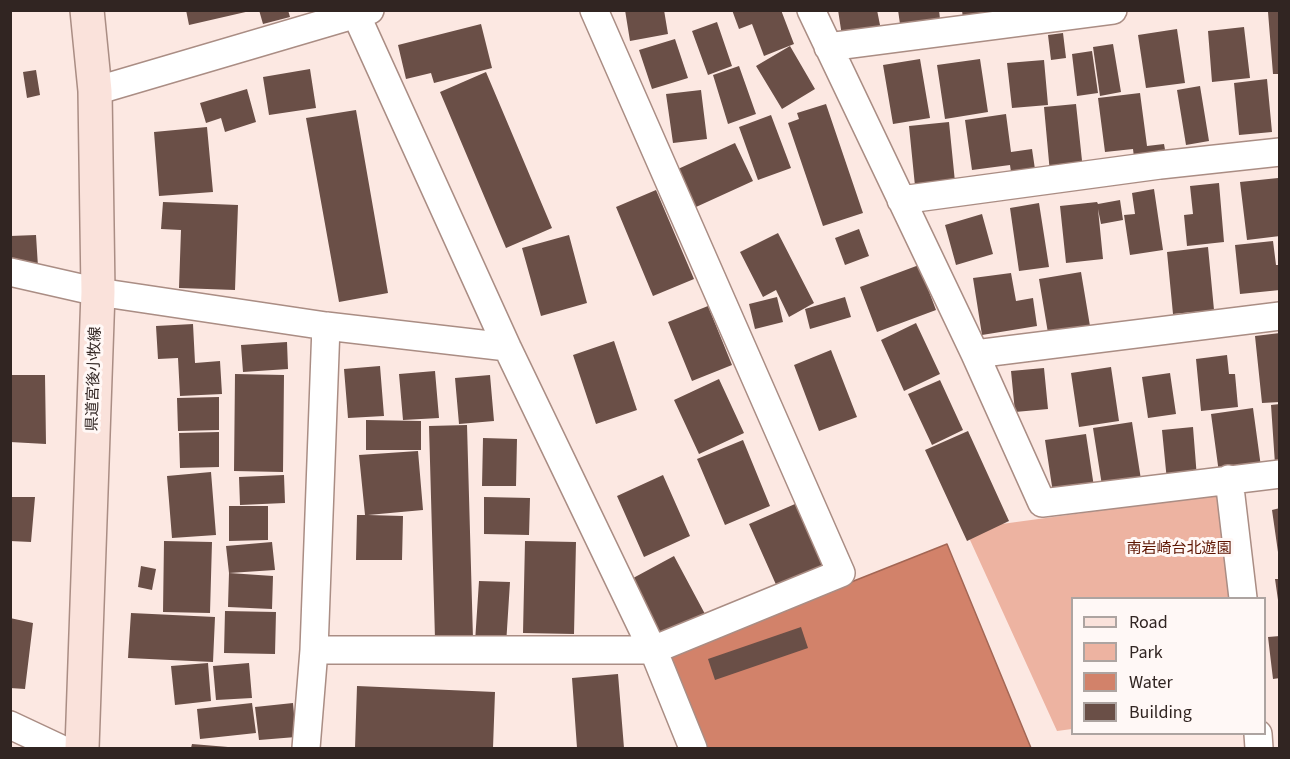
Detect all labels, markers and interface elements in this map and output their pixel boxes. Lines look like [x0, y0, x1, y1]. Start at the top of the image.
street label: 県道宮後小牧線 [84, 326, 106, 432]
park label: 南岩崎台北遊園 [1127, 541, 1231, 559]
legend [1071, 597, 1266, 735]
text: Road [1129, 610, 1168, 635]
text: Park [1129, 640, 1163, 665]
text: Water [1129, 670, 1173, 695]
text: Building [1129, 700, 1192, 725]

